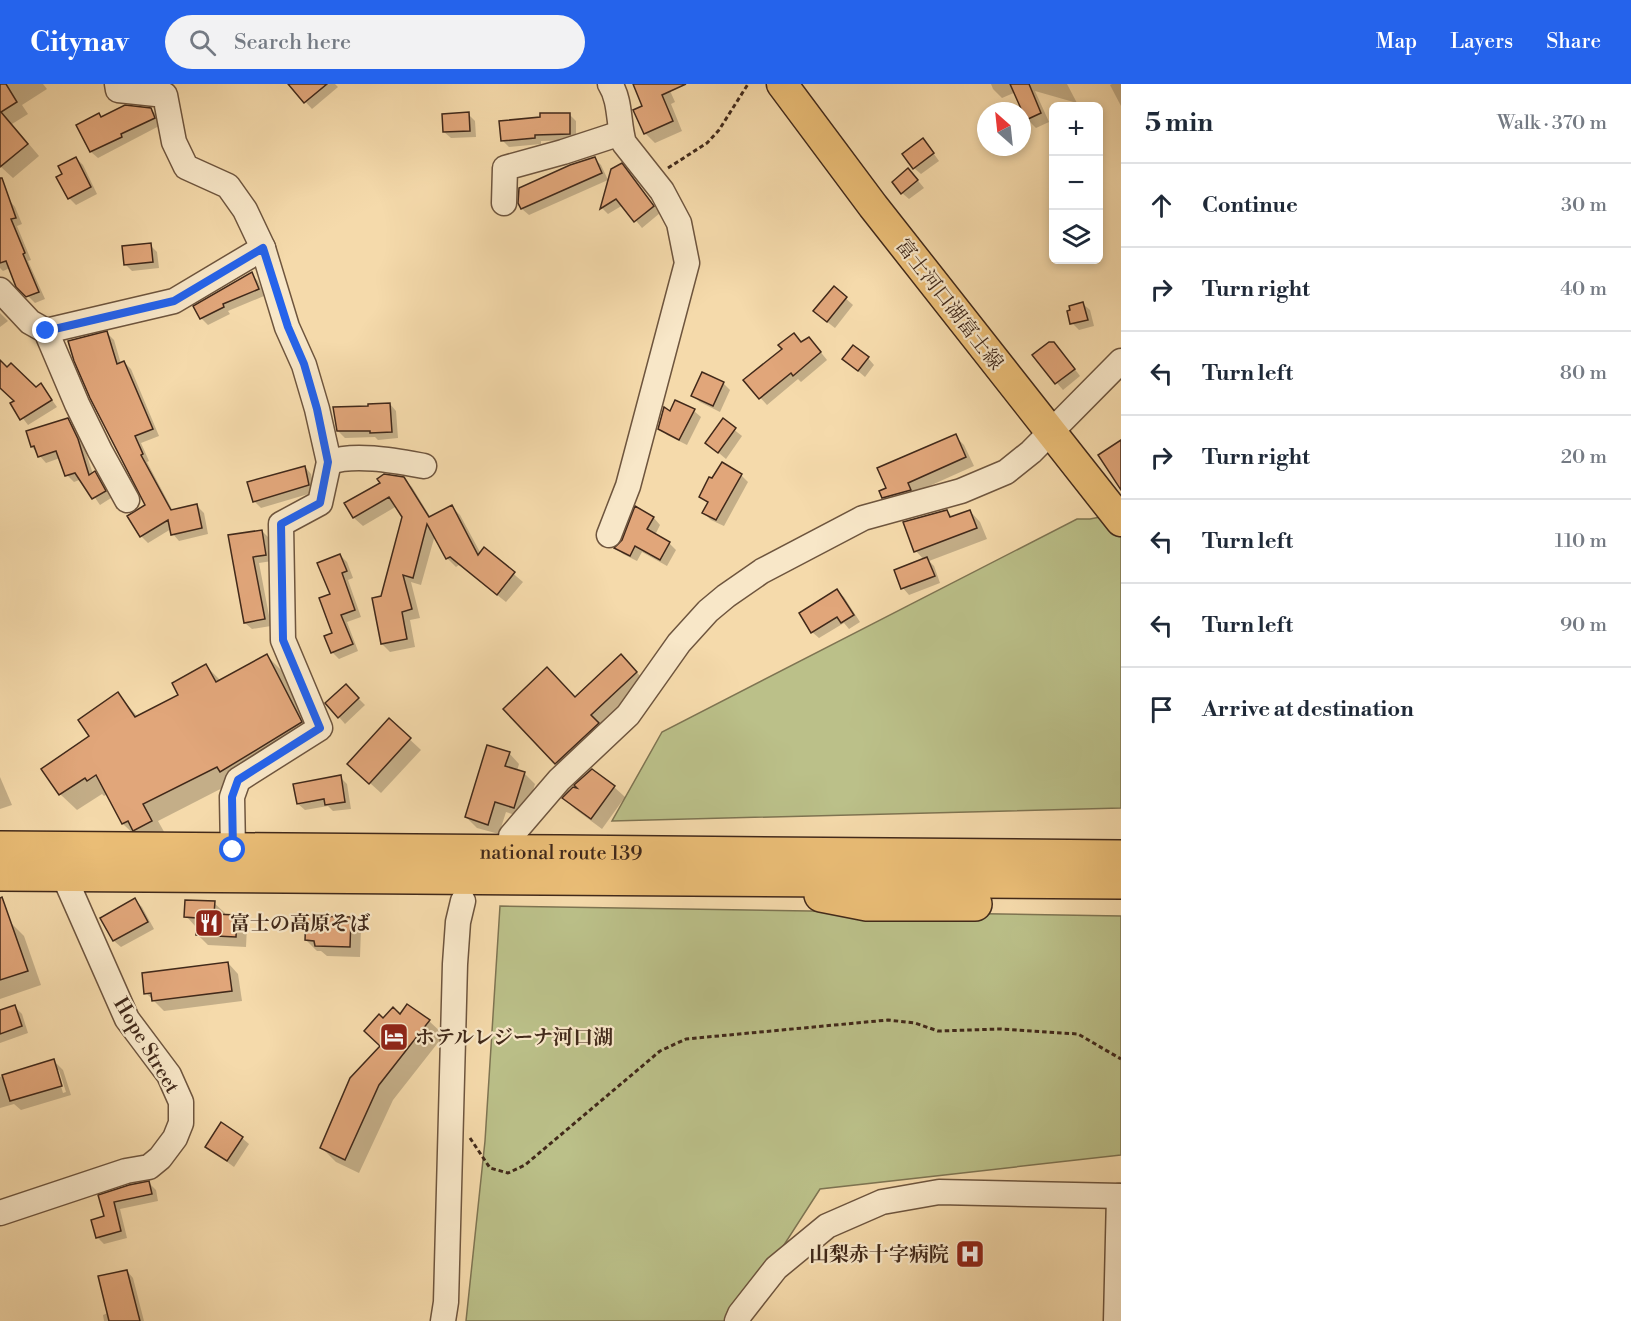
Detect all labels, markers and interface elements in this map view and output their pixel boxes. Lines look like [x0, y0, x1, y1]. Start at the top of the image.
search box [165, 15, 585, 69]
text: Citynav [30, 25, 129, 60]
icon: search [186, 26, 219, 59]
text: Search here [234, 29, 351, 56]
text: Map [1376, 29, 1417, 55]
text: Layers [1450, 29, 1513, 55]
text: Share [1546, 29, 1601, 55]
north arrow [977, 102, 1031, 156]
map controls [1049, 102, 1103, 264]
button: + [1049, 102, 1103, 156]
text: 5 min [1145, 107, 1213, 139]
text: Walk · 370 m [1497, 111, 1607, 136]
button: − [1049, 156, 1103, 210]
icon: ahead [1145, 189, 1178, 222]
text: Continue [1202, 192, 1298, 219]
text: 30 m [1561, 193, 1607, 218]
button: layers [1049, 210, 1103, 264]
street label: 富士河口湖富士線 [890, 234, 1008, 376]
icon: right [1145, 273, 1178, 306]
text: Turn right [1202, 276, 1310, 303]
text: 40 m [1560, 277, 1607, 302]
route end [32, 317, 58, 343]
icon: left [1145, 357, 1178, 390]
text: Turn left [1202, 360, 1293, 387]
text: 80 m [1560, 361, 1607, 386]
icon: right [1145, 441, 1178, 474]
text: Turn right [1202, 444, 1310, 471]
text: 20 m [1561, 445, 1607, 470]
icon: left [1145, 525, 1178, 558]
text: Turn left [1202, 528, 1293, 555]
text: 110 m [1555, 529, 1607, 554]
icon: left [1145, 609, 1178, 642]
text: Turn left [1202, 612, 1293, 639]
text: 90 m [1560, 613, 1607, 638]
icon: arrive [1145, 693, 1178, 726]
text: Arrive at destination [1202, 696, 1414, 723]
route start [219, 836, 245, 862]
street label: national route 139 [479, 841, 643, 867]
restaurant icon: 富士の高原そば [193, 907, 225, 939]
place label: 富士の高原そば [230, 912, 370, 937]
street label: Hope Street [107, 993, 184, 1098]
hotel icon: ホテルレジーナ河口湖 [378, 1021, 410, 1053]
place label: ホテルレジーナ河口湖 [415, 1026, 613, 1051]
hospital icon: 山梨赤十字病院 [954, 1238, 986, 1270]
place label: 山梨赤十字病院 [809, 1243, 949, 1268]

